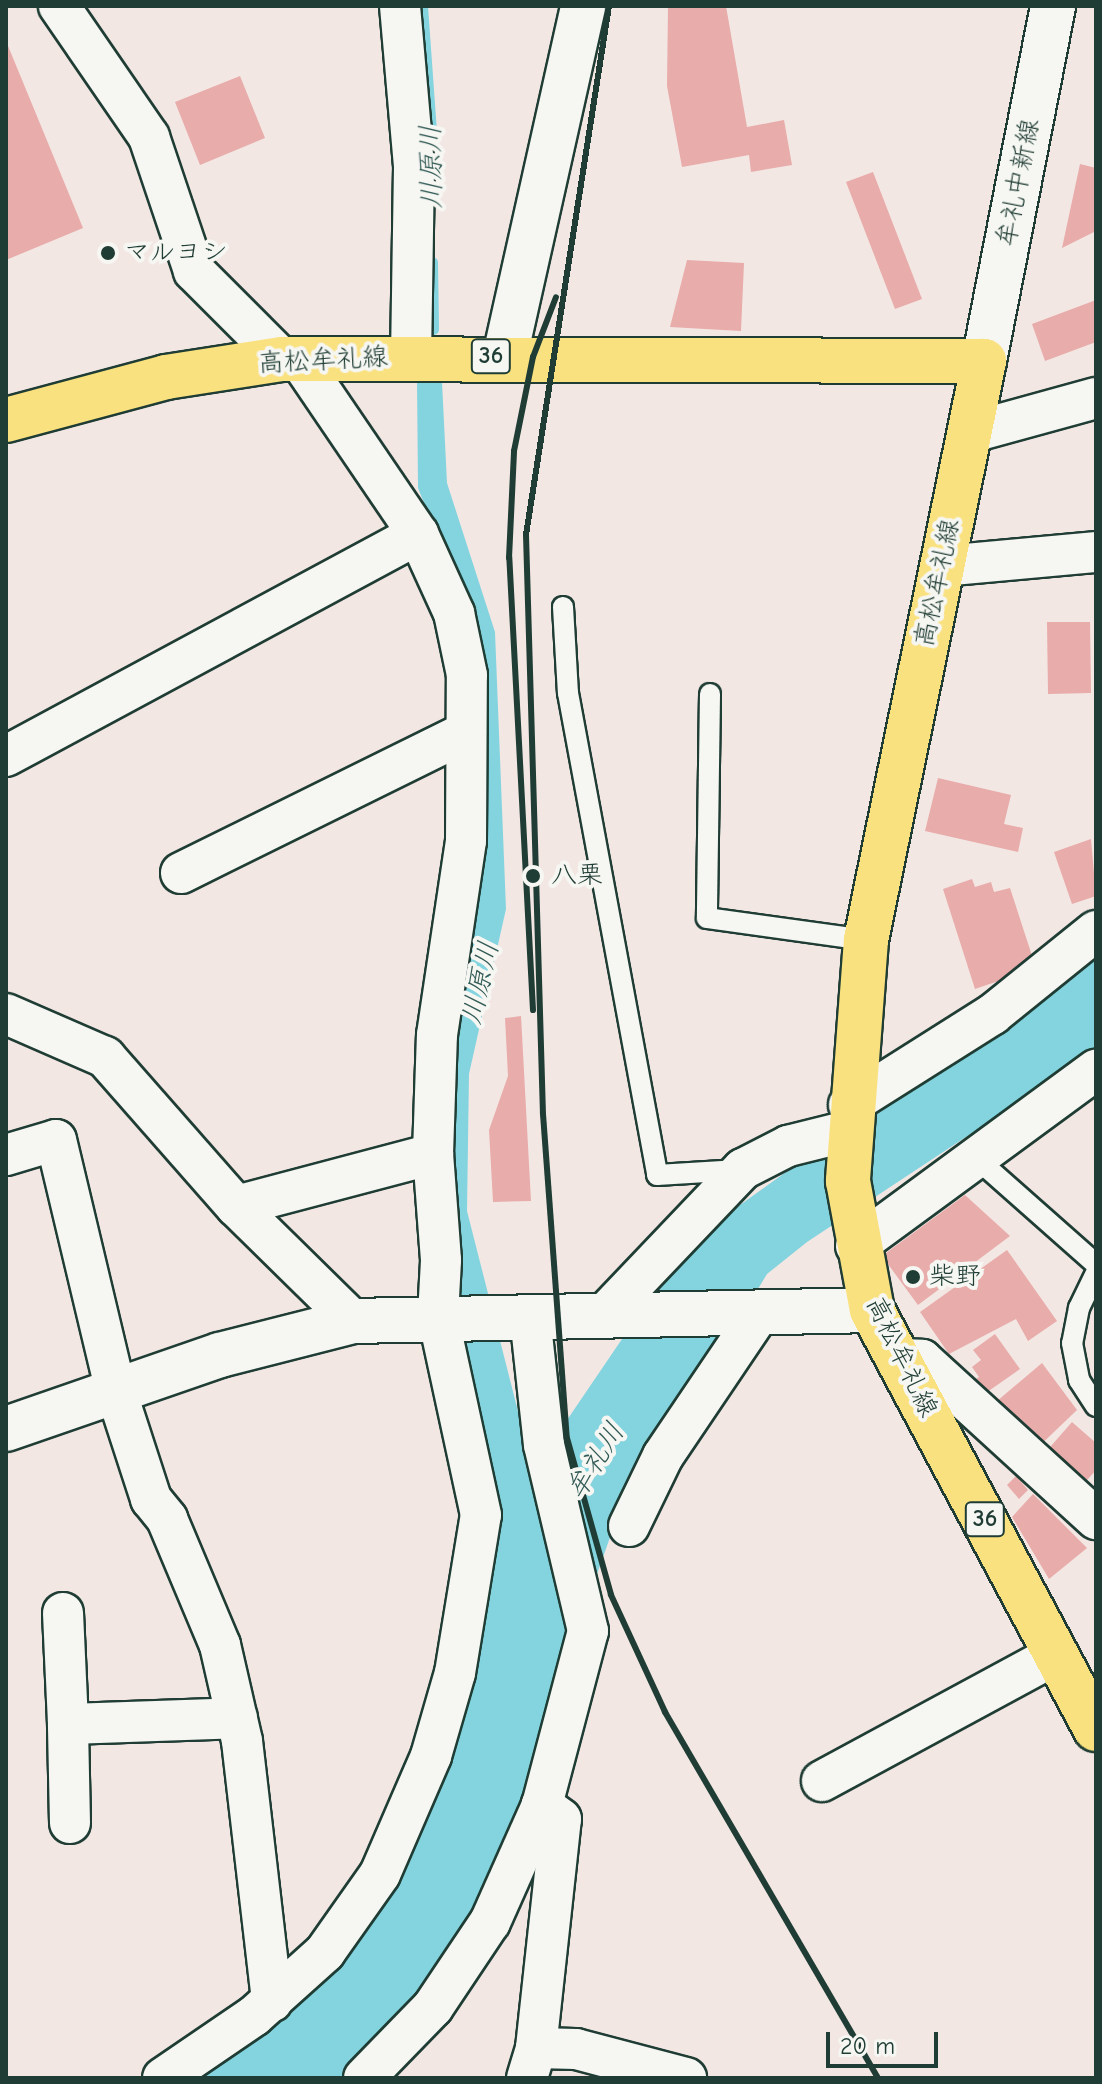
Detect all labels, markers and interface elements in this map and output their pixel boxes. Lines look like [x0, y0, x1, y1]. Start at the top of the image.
street label: 牟礼中新線 [991, 116, 1047, 250]
water label: 川原川 [413, 125, 449, 209]
place label: マルヨシ [124, 237, 228, 269]
marker: マルヨシ [99, 244, 117, 262]
road number: 36 [469, 336, 513, 376]
street label: 高松牟礼線 [257, 342, 389, 380]
street label: 高松牟礼線 [909, 516, 967, 650]
place label: 八栗 [551, 860, 603, 892]
marker: 八栗 [522, 865, 544, 887]
water label: 川原川 [454, 938, 506, 1028]
place label: 柴野 [929, 1261, 981, 1293]
marker: 柴野 [904, 1268, 922, 1286]
street label: 高松牟礼線 [858, 1292, 944, 1422]
water label: 牟礼川 [558, 1416, 632, 1506]
road number: 36 [963, 1499, 1007, 1539]
scale bar [830, 2016, 942, 2066]
text: 20 m [840, 2032, 895, 2060]

